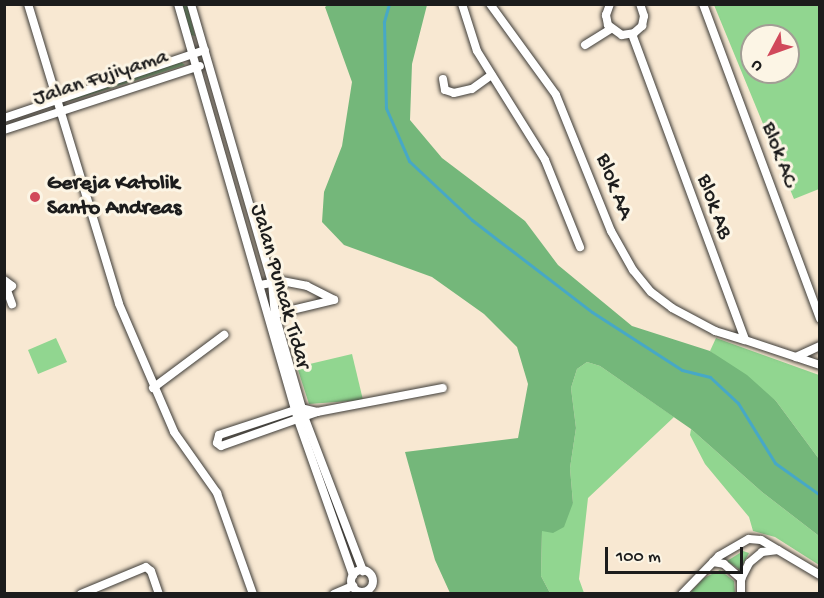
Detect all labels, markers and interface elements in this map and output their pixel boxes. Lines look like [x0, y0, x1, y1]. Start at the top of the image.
north arrow [740, 24, 800, 84]
street label: Jalan Fujiyama [30, 45, 172, 113]
text: U [747, 55, 768, 75]
street label: Blok AC [754, 119, 802, 191]
street label: Blok AA [588, 150, 638, 224]
place label: Gereja Katolik Santo Andreas [47, 171, 181, 222]
street label: Blok AB [689, 171, 737, 243]
marker: Gereja Katolik Santo Andreas [28, 190, 42, 204]
street label: Jalan Puncak Tidar [243, 201, 315, 373]
scale bar [608, 535, 746, 573]
text: 100 m [616, 547, 661, 568]

